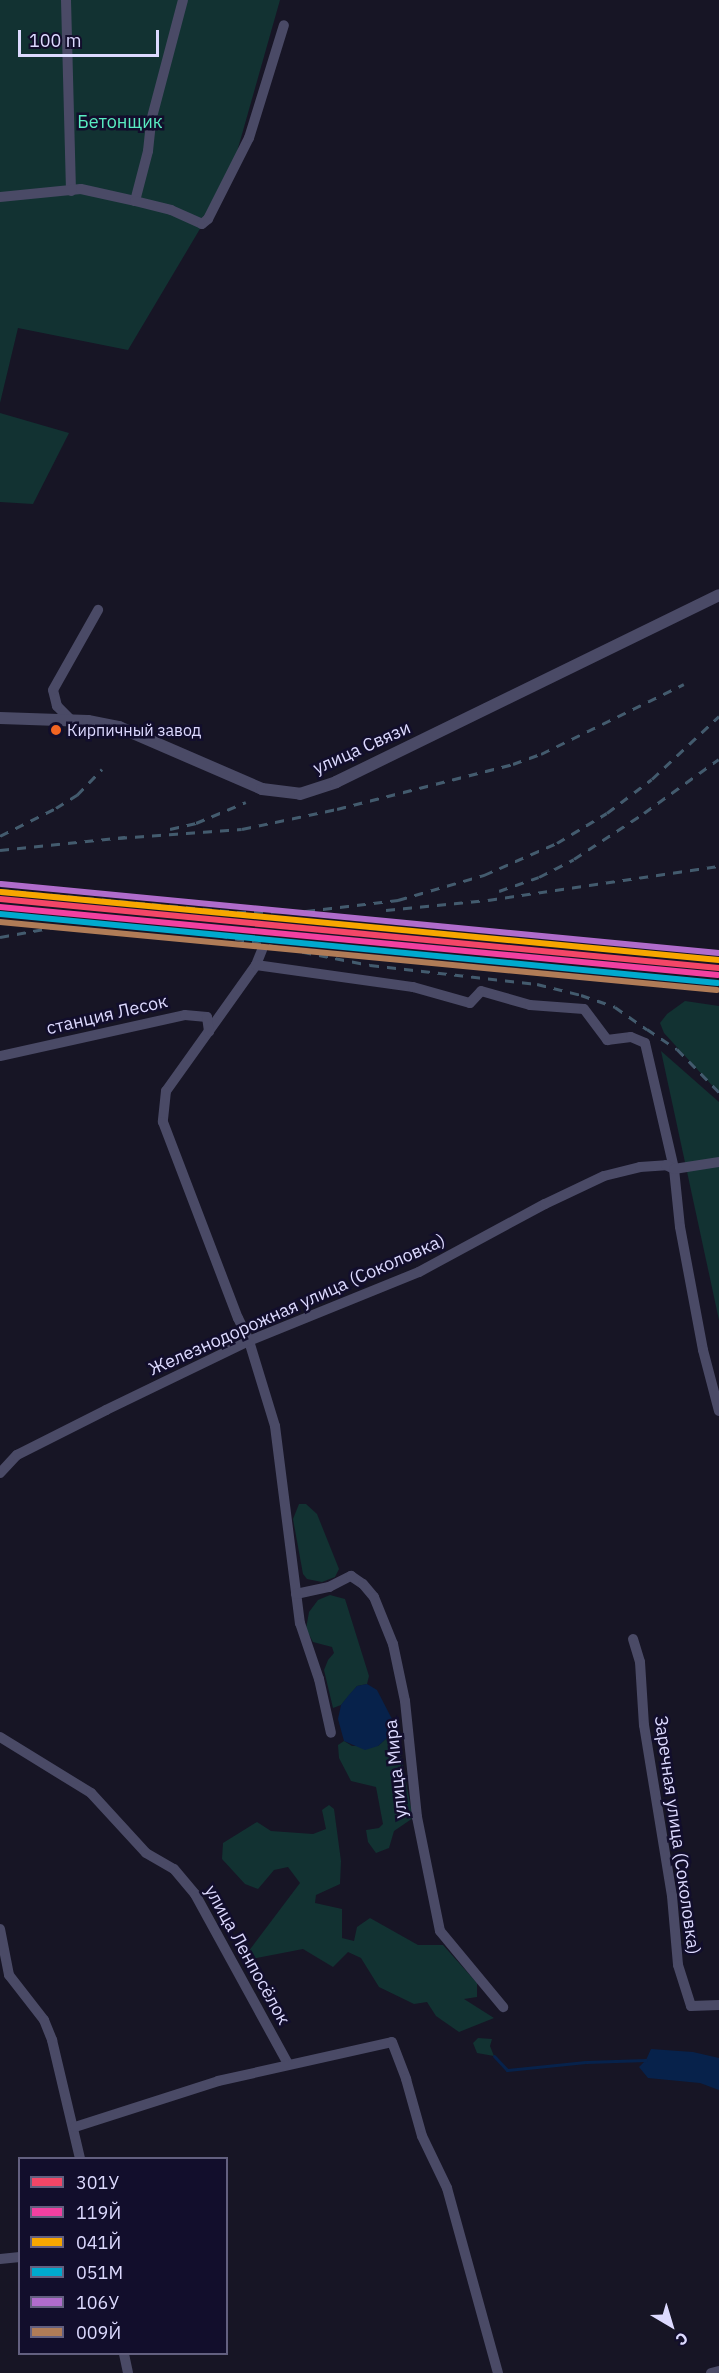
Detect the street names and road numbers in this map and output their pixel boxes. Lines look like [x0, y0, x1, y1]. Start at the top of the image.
street label: улица Связи [310, 717, 414, 779]
street label: станция Лесок [44, 991, 170, 1039]
street label: Железнодорожная улица (Соколовка) [145, 1230, 449, 1380]
street label: Заречная улица (Соколовка) [650, 1714, 704, 1956]
street label: улица Мира [380, 1718, 412, 1820]
street label: улица Ленпосёлок [200, 1881, 294, 2029]

